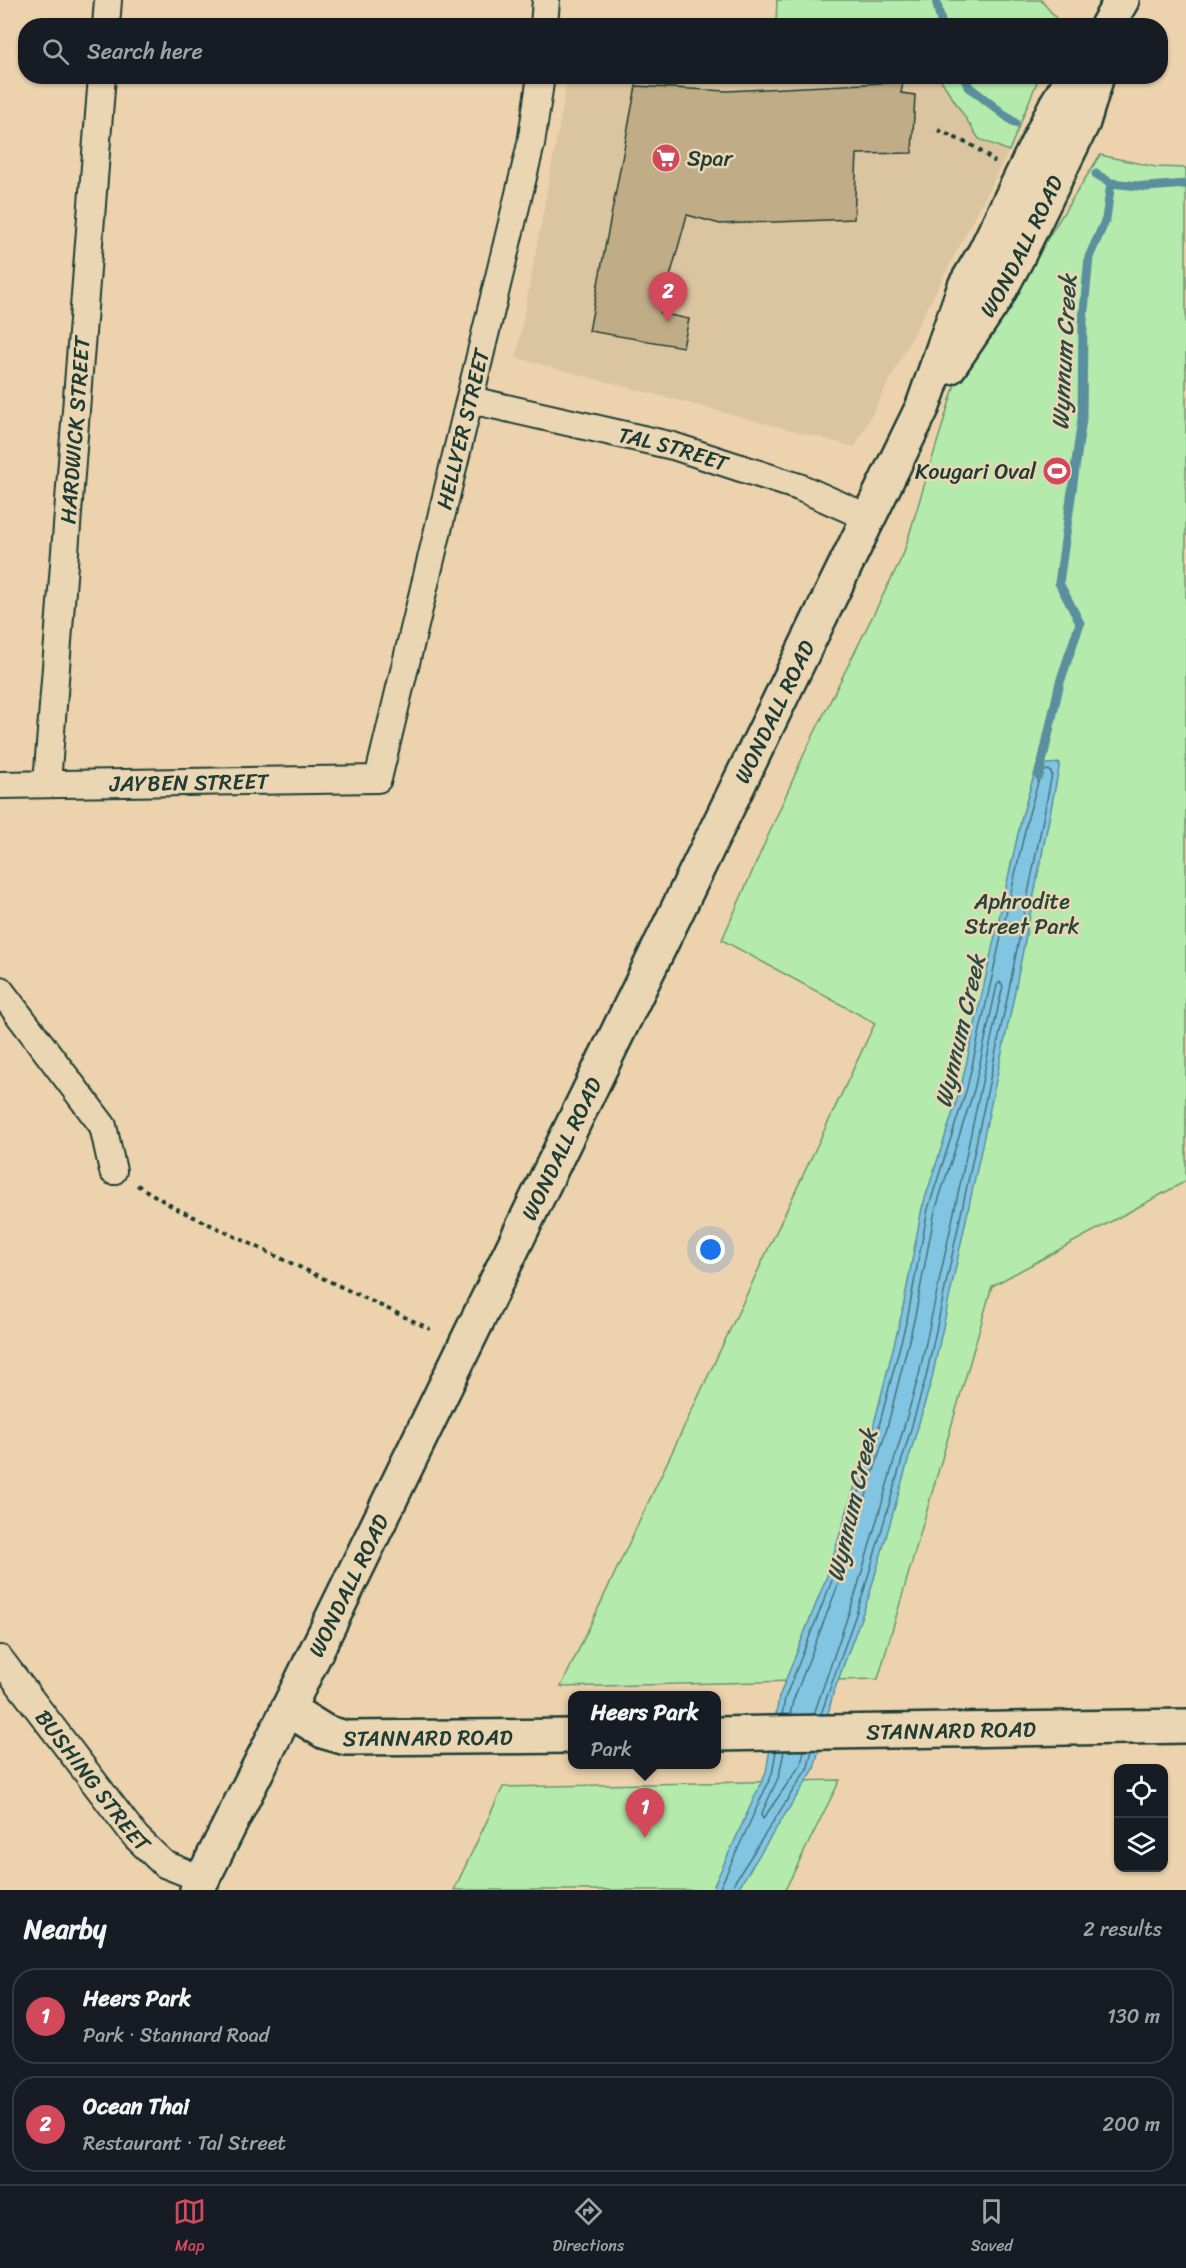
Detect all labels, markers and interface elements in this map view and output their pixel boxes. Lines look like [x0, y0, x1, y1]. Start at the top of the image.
search box [18, 18, 1168, 84]
text: Search here [87, 32, 203, 71]
icon: search [39, 35, 72, 68]
place label: Spar [687, 139, 734, 178]
supermarket icon: Spar [650, 142, 682, 174]
street label: WONDALL ROAD [969, 168, 1075, 326]
pin: 2 [648, 272, 688, 322]
water label: Wynnum Creek [1039, 272, 1089, 431]
street label: HARDWICK STREET [48, 333, 102, 525]
street label: HELLYER STREET [425, 344, 501, 514]
street label: TAL STREET [614, 415, 734, 483]
place label: Kougari Oval [915, 452, 1037, 491]
sports icon: Kougari Oval [1041, 455, 1073, 487]
street label: WONDALL ROAD [723, 633, 826, 790]
street label: JAYBEN STREET [108, 762, 270, 803]
park label: Aphrodite Street Park [965, 882, 1080, 946]
water label: Wynnum Creek [922, 949, 998, 1112]
street label: WONDALL ROAD [510, 1070, 613, 1227]
your location [696, 1235, 725, 1264]
water label: Wynnum Creek [814, 1423, 890, 1586]
street label: WONDALL ROAD [297, 1507, 401, 1664]
popup [568, 1691, 721, 1769]
text: Heers Park [591, 1693, 698, 1732]
street label: BUSHING STREET [25, 1701, 161, 1863]
street label: STANNARD ROAD [866, 1710, 1036, 1751]
street label: STANNARD ROAD [343, 1718, 513, 1758]
text: Park [591, 1732, 632, 1767]
map controls [1114, 1764, 1168, 1872]
button: locate [1114, 1764, 1168, 1818]
pin: 1 [626, 1788, 664, 1838]
button: layers [1114, 1818, 1168, 1872]
text: Nearby [24, 1906, 106, 1952]
text: 2 results [1083, 1912, 1162, 1947]
text: Heers Park [83, 1979, 191, 2018]
text: 1 [41, 1999, 50, 2034]
text: 130 m [1107, 1999, 1160, 2034]
text: Park · Stannard Road [83, 2018, 269, 2053]
text: Ocean Thai [83, 2087, 189, 2126]
text: 2 [40, 2107, 51, 2142]
text: 200 m [1103, 2107, 1160, 2142]
text: Restaurant · Tal Street [83, 2126, 286, 2161]
tab: Map [173, 2195, 206, 2260]
tab: Directions [553, 2195, 624, 2260]
tab: Saved [971, 2195, 1013, 2260]

